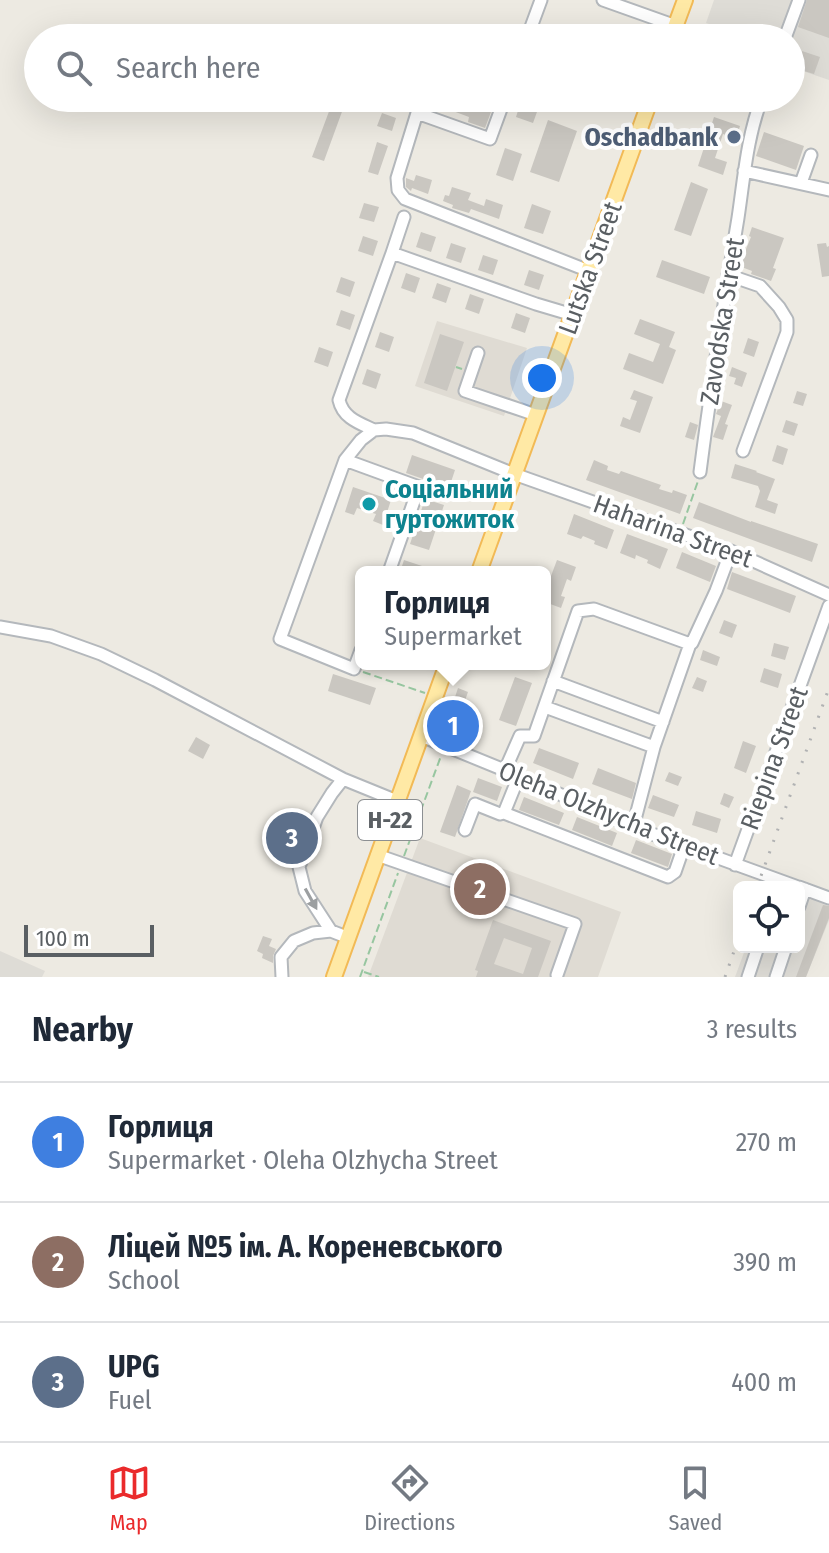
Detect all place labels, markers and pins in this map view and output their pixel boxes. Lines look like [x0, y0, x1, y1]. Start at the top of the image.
place label: Oschadbank [584, 122, 719, 153]
marker: Oschadbank [725, 128, 743, 146]
place label: Соціальний гуртожиток [385, 474, 515, 535]
marker: Соціальний гуртожиток [360, 495, 378, 513]
pin: 1 [427, 696, 479, 756]
pin: 3 [266, 808, 318, 868]
pin: 2 [454, 859, 506, 919]

